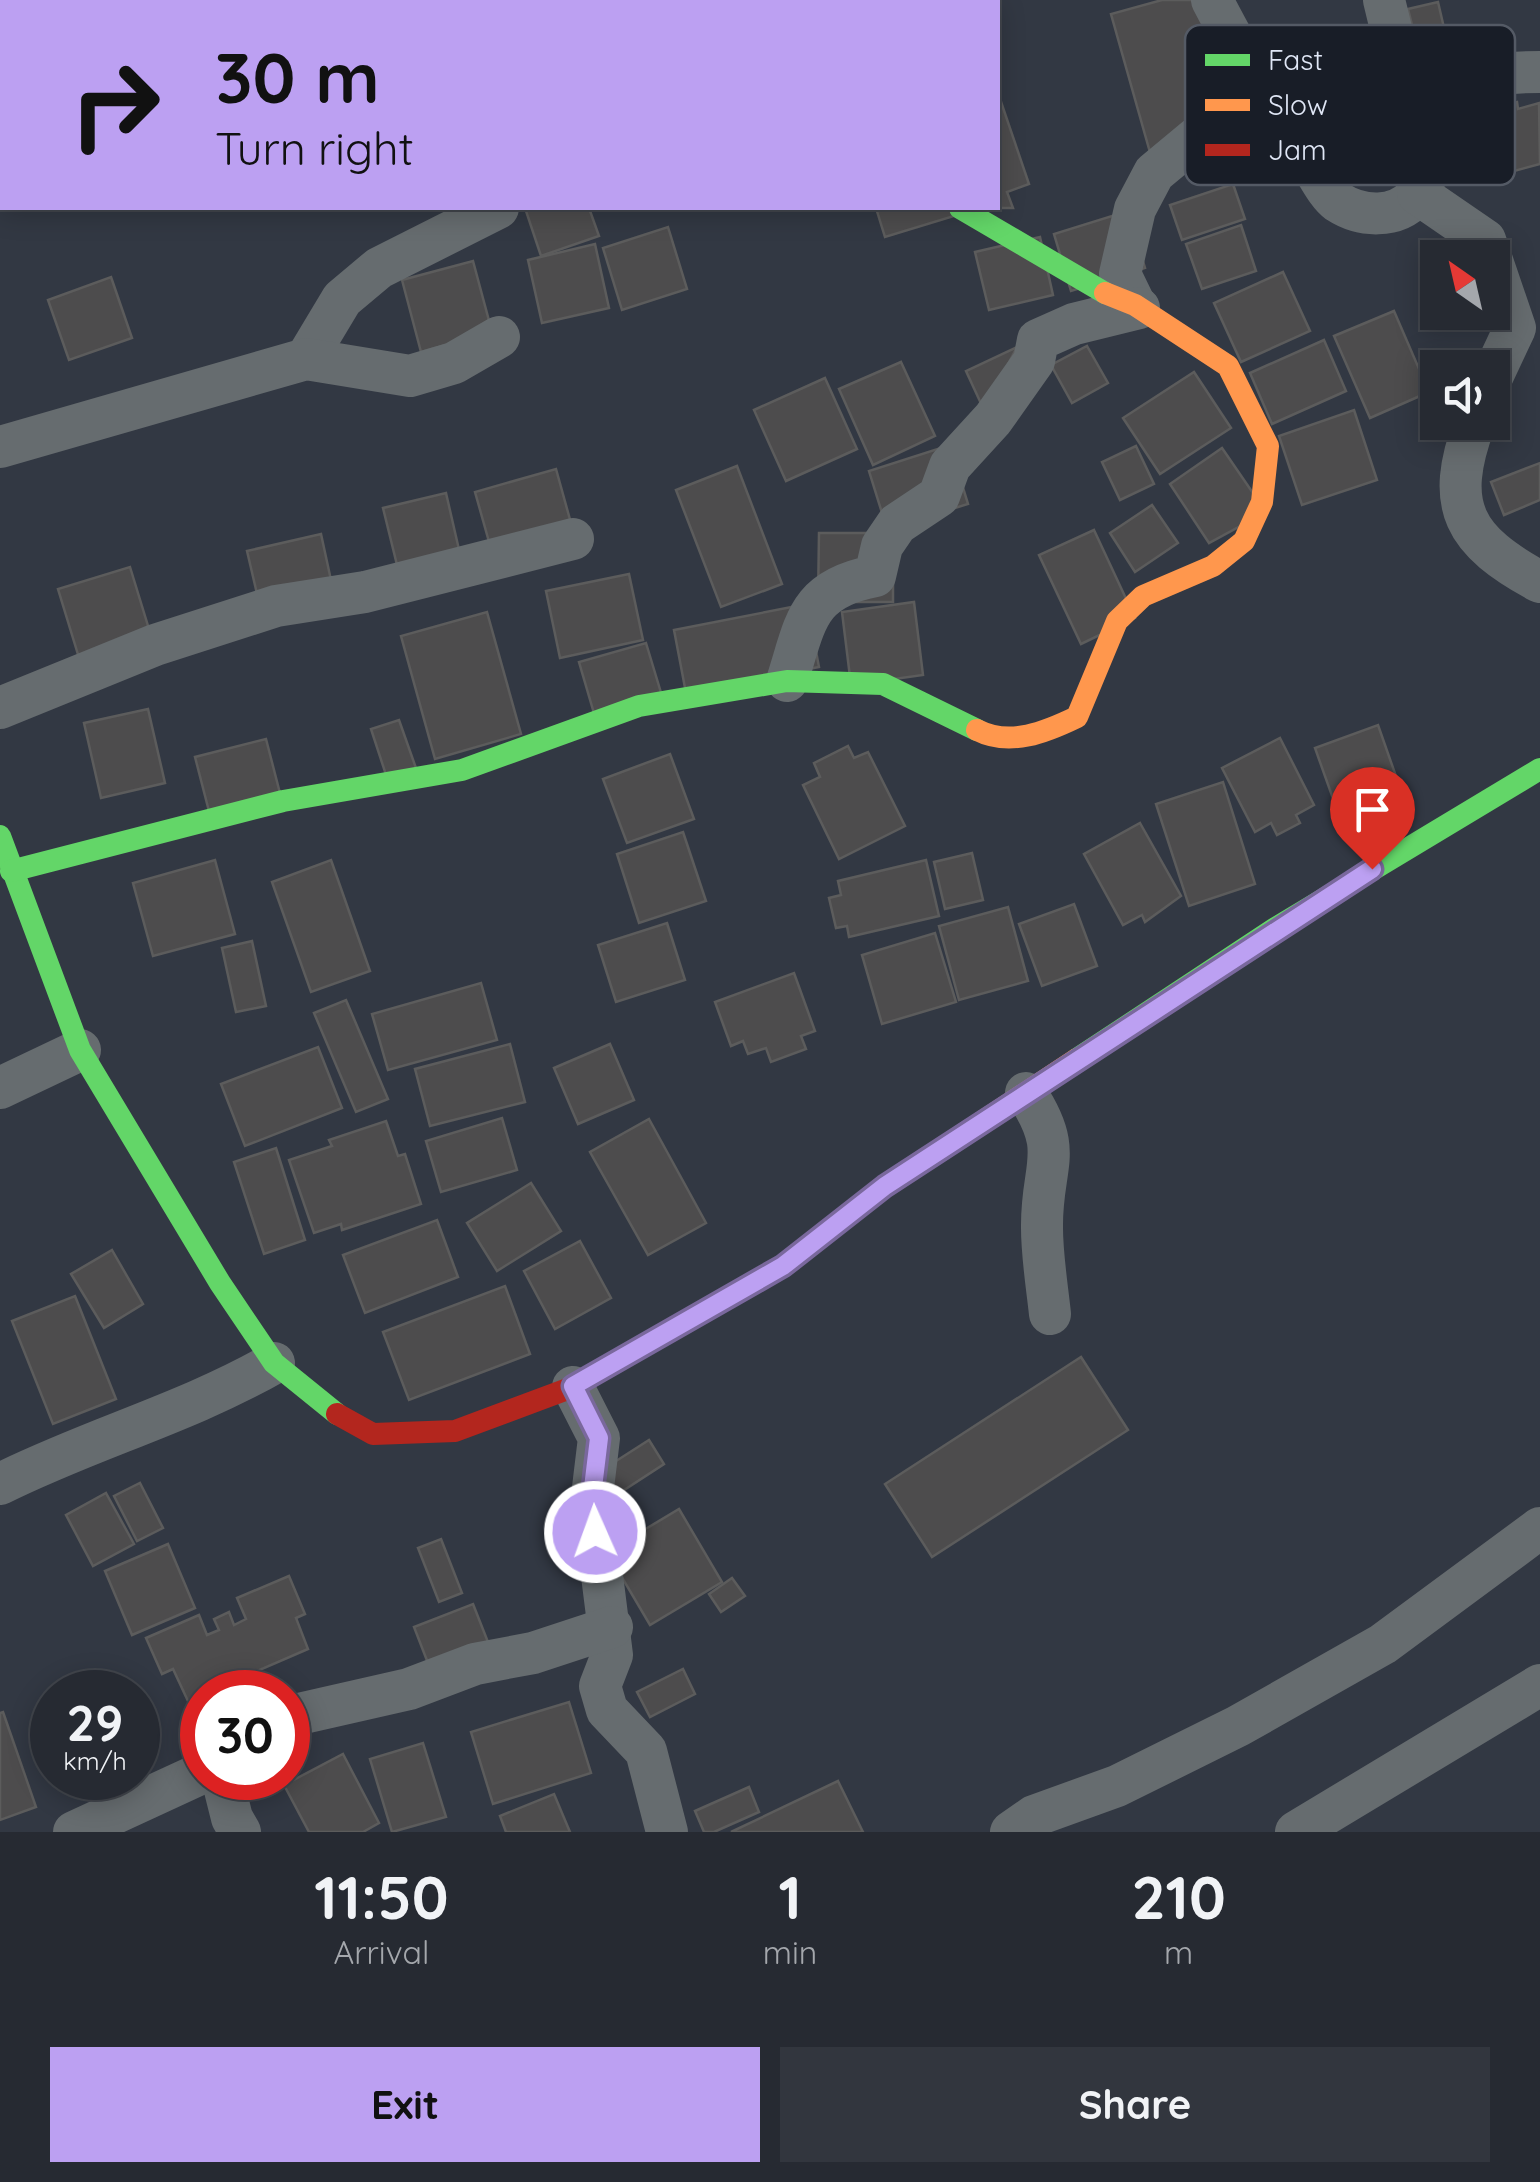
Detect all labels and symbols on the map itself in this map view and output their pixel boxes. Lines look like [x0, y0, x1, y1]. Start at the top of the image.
legend [1185, 25, 1515, 185]
text: Fast [1268, 42, 1323, 77]
text: Slow [1268, 87, 1328, 122]
text: Jam [1268, 132, 1327, 167]
north arrow [1420, 240, 1510, 330]
pin [1330, 767, 1415, 870]
position arrow [543, 1480, 647, 1584]
speed limit sign: 30 [180, 1670, 310, 1800]

